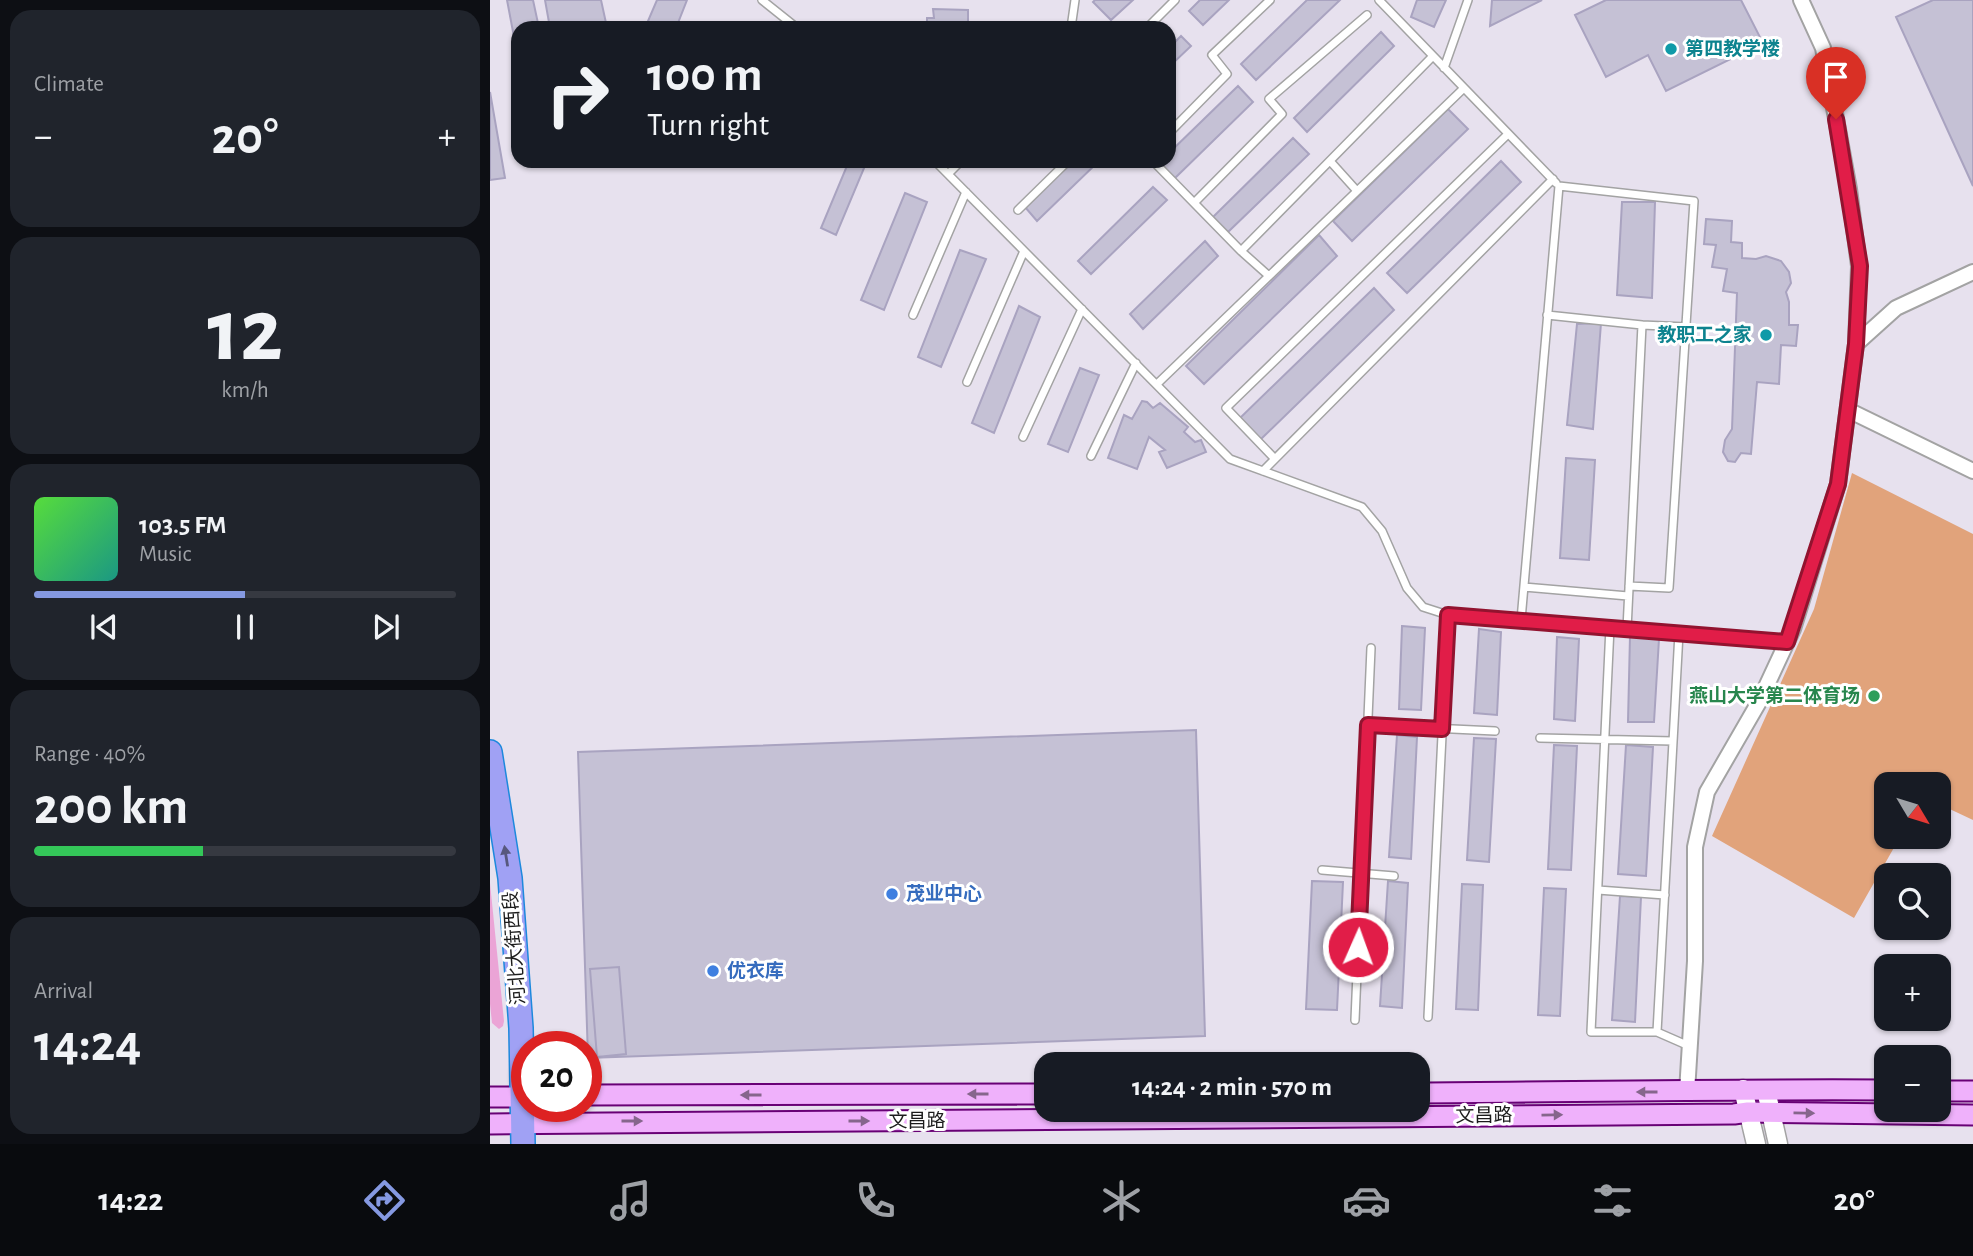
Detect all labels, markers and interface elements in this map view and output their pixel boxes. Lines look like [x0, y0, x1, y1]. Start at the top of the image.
place label: 第四教学楼 [1685, 38, 1780, 59]
marker: 第四教学楼 [1663, 41, 1679, 57]
pin [1806, 47, 1866, 119]
icon: right [532, 49, 623, 140]
text: 100 m [647, 51, 763, 100]
icon: arrive [1817, 58, 1855, 96]
text: Climate [34, 73, 104, 96]
text: Turn right [647, 109, 769, 141]
text: 20° [212, 111, 278, 163]
text: − [34, 118, 52, 156]
text: + [438, 118, 456, 156]
text: 12 [207, 286, 283, 377]
place label: 教职工之家 [1657, 324, 1752, 345]
marker: 教职工之家 [1758, 327, 1774, 343]
text: km/h [221, 379, 269, 402]
text: 103.5 FM [139, 512, 227, 538]
text: Music [139, 543, 191, 566]
icon: previous [85, 608, 123, 646]
icon: pause [226, 608, 264, 646]
icon: next [367, 608, 405, 646]
place label: 燕山大学第二体育场 [1689, 685, 1860, 706]
marker: 燕山大学第二体育场 [1866, 688, 1882, 704]
text: Range · 40% [34, 743, 145, 766]
north arrow [1874, 772, 1951, 849]
map controls [1874, 772, 1951, 1122]
text: 200 km [34, 781, 188, 833]
one-way arrow [500, 845, 511, 867]
button: search [1874, 863, 1951, 940]
place label: 茂业中心 [906, 884, 982, 904]
marker: 茂业中心 [884, 886, 900, 902]
street label: 河北大街西段 [500, 890, 528, 1006]
position arrow [1321, 910, 1395, 984]
button: + [1874, 954, 1951, 1031]
place label: 优衣库 [727, 960, 784, 981]
marker: 优衣库 [705, 963, 721, 979]
text: Arrival [34, 980, 93, 1003]
text: 14:24 [34, 1018, 141, 1070]
speed limit sign: 20 [511, 1031, 602, 1122]
button: − [1874, 1045, 1951, 1122]
text: 14:24 · 2 min · 570 m [1132, 1074, 1332, 1100]
one-way arrow [1636, 1086, 1658, 1098]
one-way arrow [740, 1089, 762, 1101]
one-way arrow [967, 1089, 989, 1100]
street label: 文昌路 [1455, 1105, 1513, 1126]
one-way arrow [1793, 1107, 1815, 1119]
one-way arrow [1541, 1109, 1563, 1121]
street label: 文昌路 [888, 1111, 946, 1131]
one-way arrow [621, 1115, 643, 1127]
one-way arrow [848, 1115, 870, 1127]
icon: directions [360, 1176, 409, 1225]
icon: music [606, 1176, 655, 1225]
icon: phone [851, 1176, 900, 1225]
icon: climate [1097, 1176, 1146, 1225]
icon: car [1342, 1176, 1391, 1225]
icon: filters [1588, 1176, 1637, 1225]
text: 14:22 [98, 1184, 163, 1216]
text: 20° [1834, 1184, 1875, 1216]

